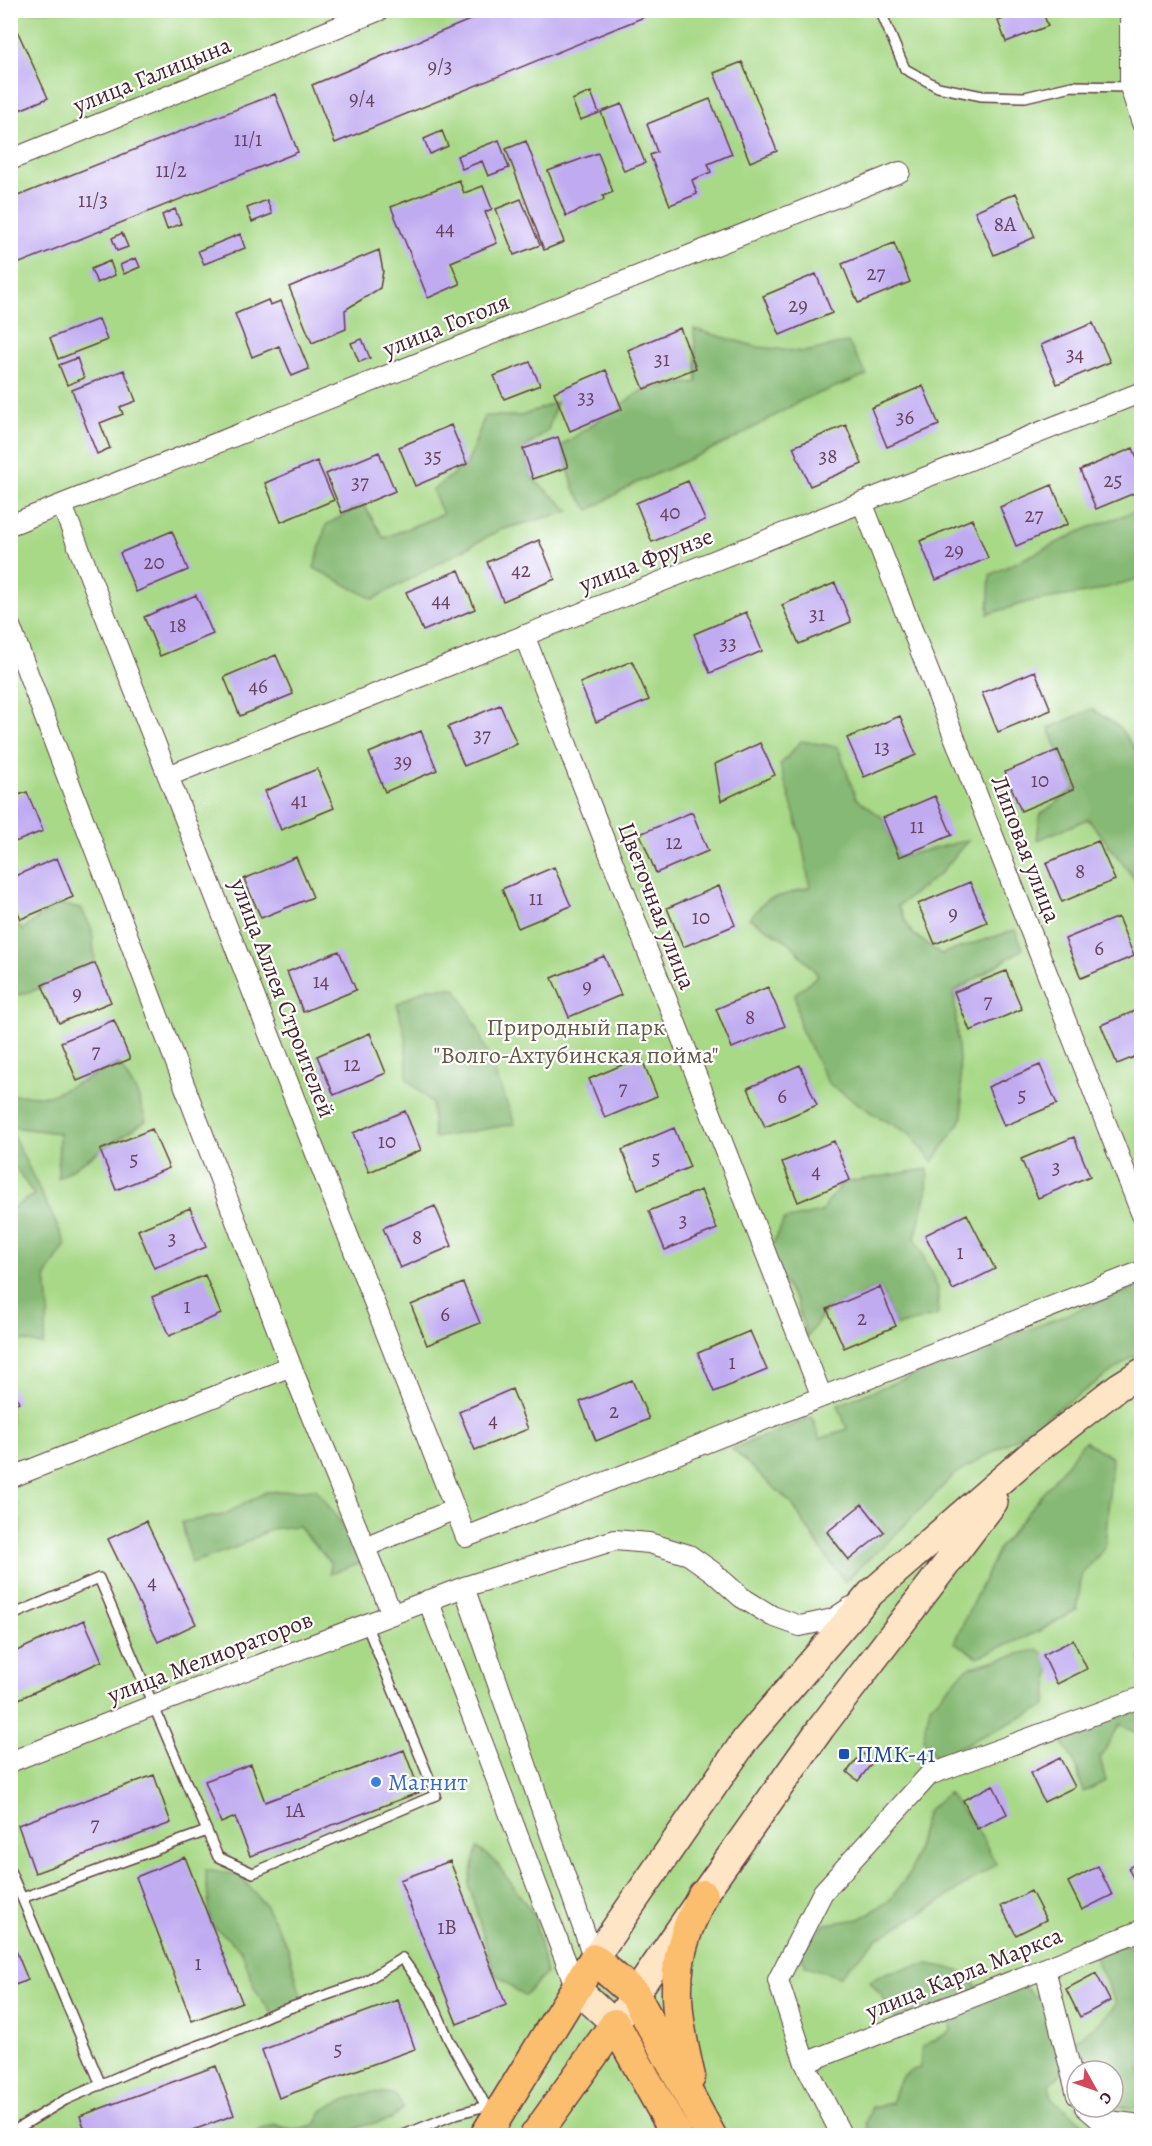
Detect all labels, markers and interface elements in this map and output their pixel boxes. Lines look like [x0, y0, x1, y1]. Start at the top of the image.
street label: улица Галицына [67, 29, 236, 122]
house number: 9/3 [427, 52, 453, 80]
house number: 9/4 [349, 84, 375, 112]
house number: 11/1 [234, 125, 262, 153]
house number: 11/2 [155, 156, 187, 184]
house number: 11/3 [78, 186, 108, 214]
house number: 8А [994, 210, 1017, 238]
house number: 44 [435, 214, 455, 242]
house number: 27 [867, 259, 886, 287]
street label: улица Гоголя [377, 285, 514, 365]
house number: 29 [788, 291, 808, 319]
house number: 34 [1066, 340, 1084, 368]
house number: 31 [654, 345, 670, 373]
house number: 33 [577, 383, 595, 411]
house number: 36 [896, 403, 915, 431]
house number: 35 [424, 442, 442, 470]
house number: 38 [819, 442, 837, 470]
house number: 25 [1103, 466, 1123, 494]
house number: 37 [351, 468, 369, 496]
house number: 40 [660, 498, 680, 526]
house number: 27 [1025, 501, 1044, 529]
street label: улица Фрунзе [573, 520, 718, 601]
house number: 29 [944, 536, 964, 564]
house number: 20 [143, 548, 165, 576]
house number: 42 [511, 556, 531, 584]
house number: 44 [431, 586, 451, 614]
house number: 31 [809, 600, 825, 628]
house number: 18 [169, 611, 187, 639]
house number: 33 [719, 629, 737, 657]
house number: 46 [248, 672, 268, 700]
house number: 37 [473, 721, 491, 749]
house number: 13 [874, 733, 890, 761]
house number: 39 [394, 747, 412, 775]
house number: 10 [1031, 766, 1049, 794]
street label: Липовая улица [983, 771, 1069, 927]
house number: 41 [291, 786, 307, 814]
house number: 11 [910, 812, 924, 840]
street label: Цветочная улица [610, 818, 704, 994]
house number: 12 [665, 828, 683, 856]
house number: 8 [1075, 857, 1085, 885]
street label: улица Аллея Строителей [222, 873, 343, 1122]
house number: 11 [529, 884, 543, 912]
house number: 9 [948, 899, 958, 927]
house number: 10 [692, 903, 710, 931]
house number: 6 [1094, 934, 1104, 962]
house number: 14 [313, 967, 329, 995]
house number: 9 [582, 972, 592, 1000]
house number: 9 [72, 979, 82, 1007]
house number: 7 [984, 987, 993, 1015]
house number: 8 [745, 1003, 755, 1031]
park label: Природный парк "Волго-Ахтубинская пойма" [433, 1011, 719, 1071]
house number: 7 [92, 1037, 101, 1065]
house number: 12 [343, 1050, 361, 1078]
house number: 7 [619, 1074, 628, 1102]
house number: 5 [1017, 1081, 1027, 1109]
house number: 6 [777, 1082, 787, 1110]
house number: 10 [378, 1127, 396, 1155]
house number: 5 [651, 1144, 661, 1172]
house number: 5 [129, 1145, 139, 1173]
house number: 3 [1052, 1153, 1060, 1181]
house number: 4 [811, 1157, 821, 1185]
house number: 3 [679, 1206, 687, 1234]
house number: 8 [412, 1223, 422, 1251]
house number: 3 [168, 1224, 176, 1252]
house number: 1 [956, 1238, 964, 1266]
house number: 1 [183, 1292, 191, 1320]
house number: 6 [440, 1300, 450, 1328]
house number: 2 [857, 1304, 867, 1332]
house number: 1 [728, 1348, 736, 1376]
house number: 2 [609, 1397, 619, 1425]
house number: 4 [488, 1406, 498, 1434]
house number: 4 [147, 1568, 157, 1596]
street label: улица Мелиораторов [102, 1603, 317, 1711]
place label: ПМК-41 [856, 1738, 935, 1770]
marker: ПМК-41 [837, 1747, 851, 1761]
place label: Магнит [388, 1766, 468, 1798]
marker: Магнит [369, 1775, 383, 1789]
house number: 1А [285, 1796, 305, 1824]
house number: 7 [91, 1810, 100, 1838]
house number: 1В [437, 1913, 457, 1941]
street label: улица Карла Маркса [860, 1919, 1067, 2027]
house number: 1 [194, 1949, 202, 1977]
house number: 5 [333, 2035, 343, 2063]
north arrow [1065, 2059, 1125, 2119]
text: С [1094, 2087, 1117, 2109]

